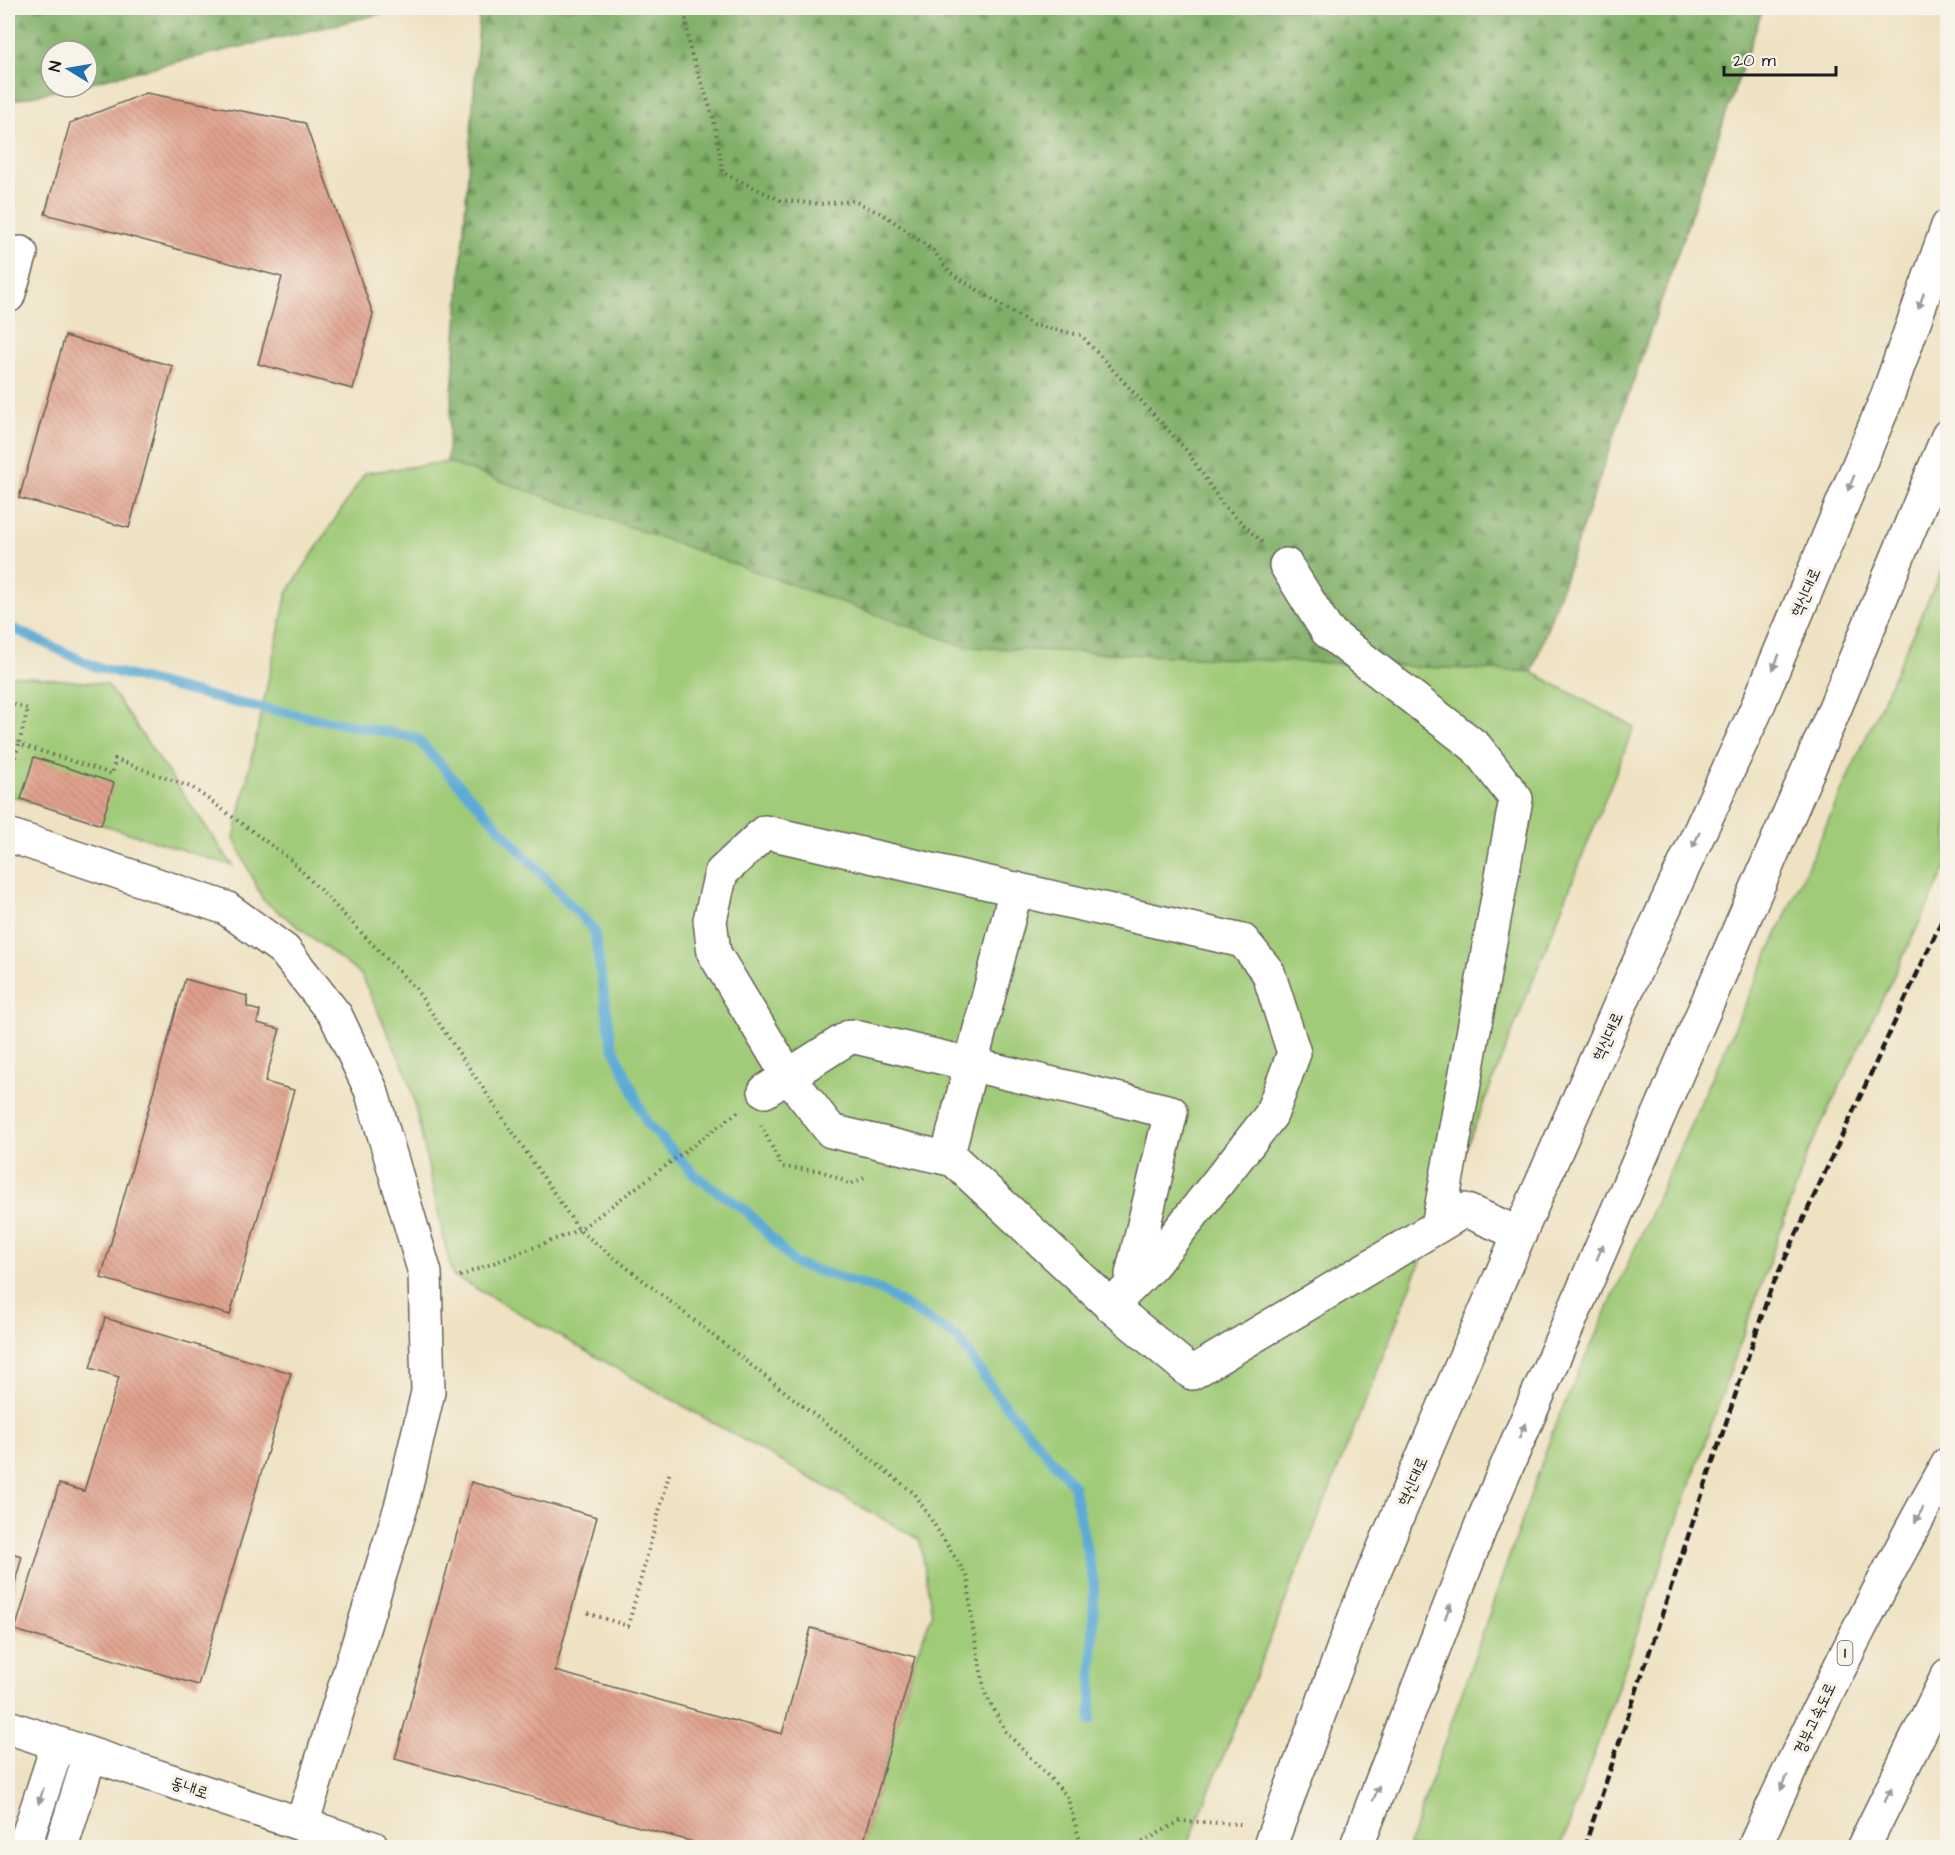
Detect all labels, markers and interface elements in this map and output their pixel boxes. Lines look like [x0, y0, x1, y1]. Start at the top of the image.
north arrow [39, 39, 99, 99]
scale bar [1724, 39, 1836, 77]
text: 20 m [1733, 48, 1776, 73]
text: N [44, 59, 67, 73]
one-way arrow [1916, 292, 1926, 310]
one-way arrow [1847, 474, 1856, 491]
street label: 혁신대로 [1786, 564, 1826, 620]
one-way arrow [1771, 654, 1781, 672]
one-way arrow [1691, 832, 1700, 849]
street label: 혁신대로 [1587, 1008, 1628, 1064]
one-way arrow [1595, 1244, 1604, 1261]
one-way arrow [1518, 1422, 1527, 1440]
street label: 혁신대로 [1393, 1453, 1433, 1509]
one-way arrow [1913, 1507, 1924, 1523]
one-way arrow [1443, 1602, 1453, 1620]
road number: 1 [1838, 1641, 1852, 1665]
street label: 경부고속도로 [1789, 1679, 1841, 1758]
street label: 동내로 [168, 1772, 211, 1804]
one-way arrow [1779, 1775, 1788, 1792]
one-way arrow [1372, 1784, 1381, 1802]
one-way arrow [1884, 1786, 1893, 1803]
one-way arrow [36, 1787, 45, 1805]

